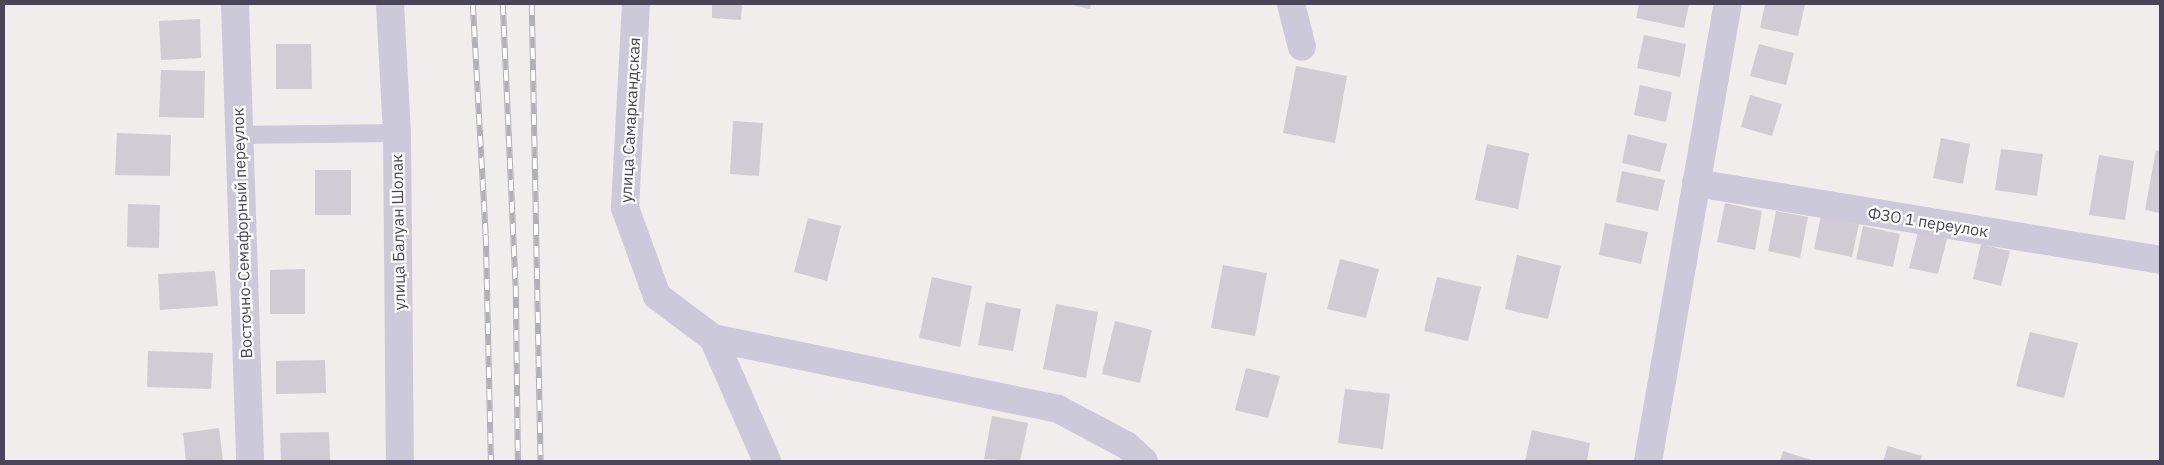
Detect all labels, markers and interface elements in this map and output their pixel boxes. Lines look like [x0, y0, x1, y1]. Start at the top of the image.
street label: улица Самаркандская [616, 37, 644, 203]
street label: Восточно-Семафорный переулок [228, 107, 256, 359]
street label: улица Балуан Шолак [387, 154, 409, 310]
street label: ФЗО 1 переулок [1866, 203, 1990, 241]

